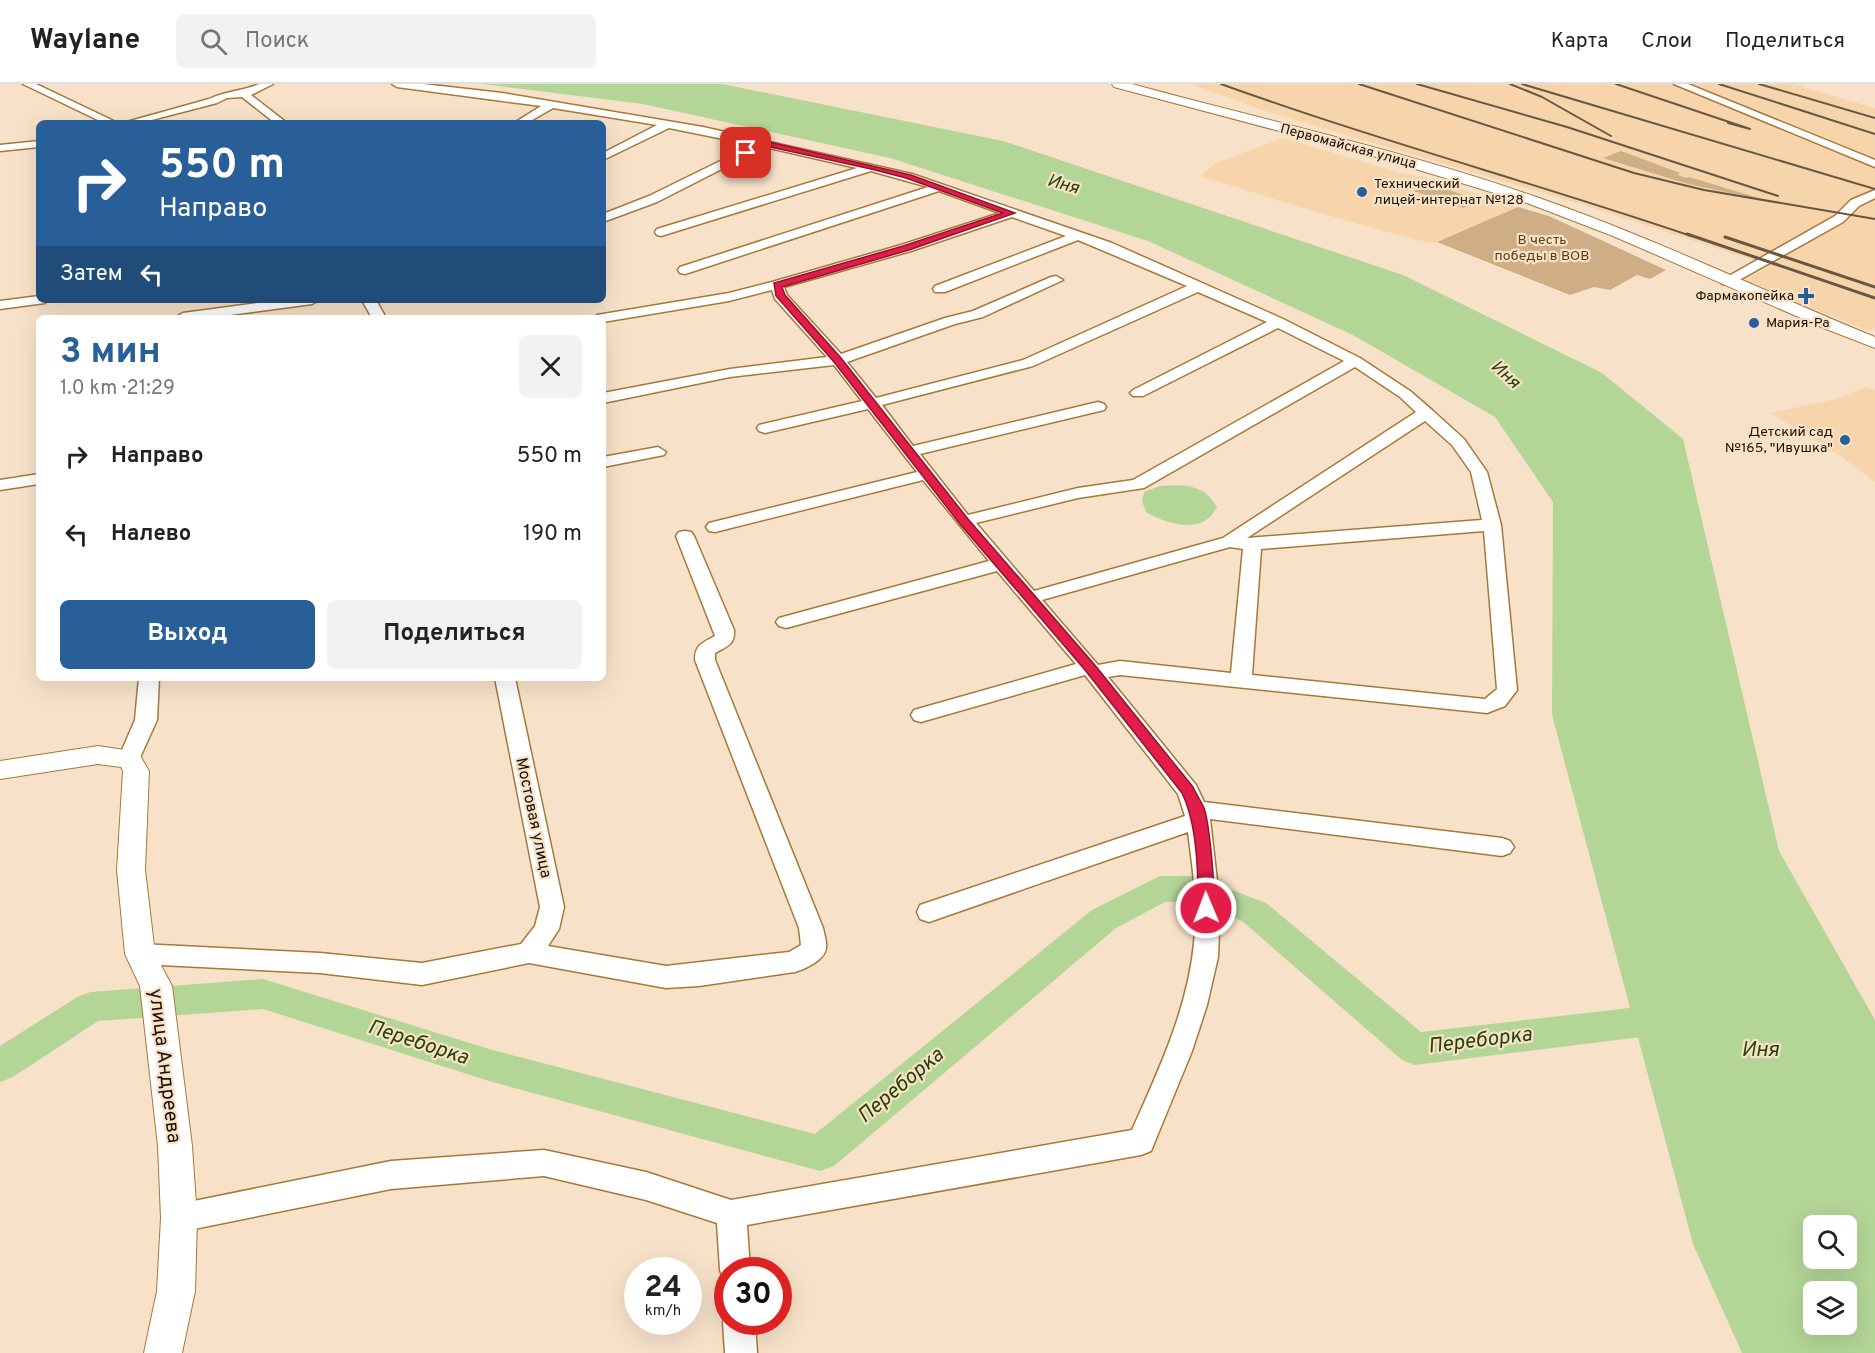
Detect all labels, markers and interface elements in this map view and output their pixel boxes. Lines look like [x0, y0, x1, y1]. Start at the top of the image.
search box [176, 14, 596, 68]
text: Waylane [30, 23, 140, 59]
icon: search [197, 25, 230, 58]
text: Поиск [245, 28, 309, 55]
text: Карта [1551, 28, 1608, 55]
text: Слои [1641, 28, 1692, 55]
text: Поделиться [1725, 28, 1845, 55]
street label: Первомайская улица [1278, 121, 1418, 173]
pin [720, 127, 771, 178]
icon: arrive [729, 136, 762, 169]
text: 550 m [159, 140, 285, 193]
icon: right [60, 144, 138, 222]
water label: Иня [1044, 170, 1082, 201]
place label: Технический лицей-интернат №128 [1374, 176, 1524, 209]
marker: Технический лицей-интернат №128 [1355, 185, 1369, 199]
text: Направо [159, 192, 267, 226]
park label: В честь победы в ВОВ [1495, 232, 1589, 265]
icon: left [135, 258, 168, 291]
text: Затем [60, 261, 123, 288]
place label: Фармакопейка [1695, 288, 1794, 305]
marker: Фармакопейка [1799, 289, 1813, 303]
place label: Мария-Ра [1766, 315, 1830, 332]
marker: Мария-Ра [1747, 316, 1761, 330]
text: 3 мин [60, 330, 161, 376]
button: close [519, 335, 582, 398]
water label: Иня [1485, 356, 1525, 395]
text: 1.0 km · 21:29 [60, 376, 175, 402]
place label: Детский сад №165, "Ивушка" [1725, 424, 1833, 457]
marker: Детский сад №165, "Ивушка" [1838, 433, 1852, 447]
icon: right [60, 440, 93, 473]
text: Направо [111, 443, 203, 470]
text: 550 m [517, 443, 582, 470]
icon: left [60, 518, 93, 551]
text: Налево [111, 521, 191, 548]
text: 190 m [523, 521, 582, 548]
button: Выход [60, 600, 315, 669]
button: Поделиться [327, 600, 582, 669]
street label: Мостовая улица [510, 756, 556, 880]
position arrow [1174, 876, 1238, 940]
street label: улица Андреева [142, 987, 186, 1145]
water label: Переборка [364, 1014, 472, 1072]
water label: Переборка [1427, 1021, 1534, 1061]
water label: Иня [1741, 1037, 1780, 1064]
water label: Переборка [852, 1042, 950, 1130]
map controls [1803, 1215, 1857, 1335]
button: search [1803, 1215, 1857, 1269]
speed limit sign: 30 [714, 1257, 792, 1335]
text: 24 [644, 1270, 682, 1307]
button: layers [1803, 1281, 1857, 1335]
text: km/h [645, 1302, 681, 1321]

